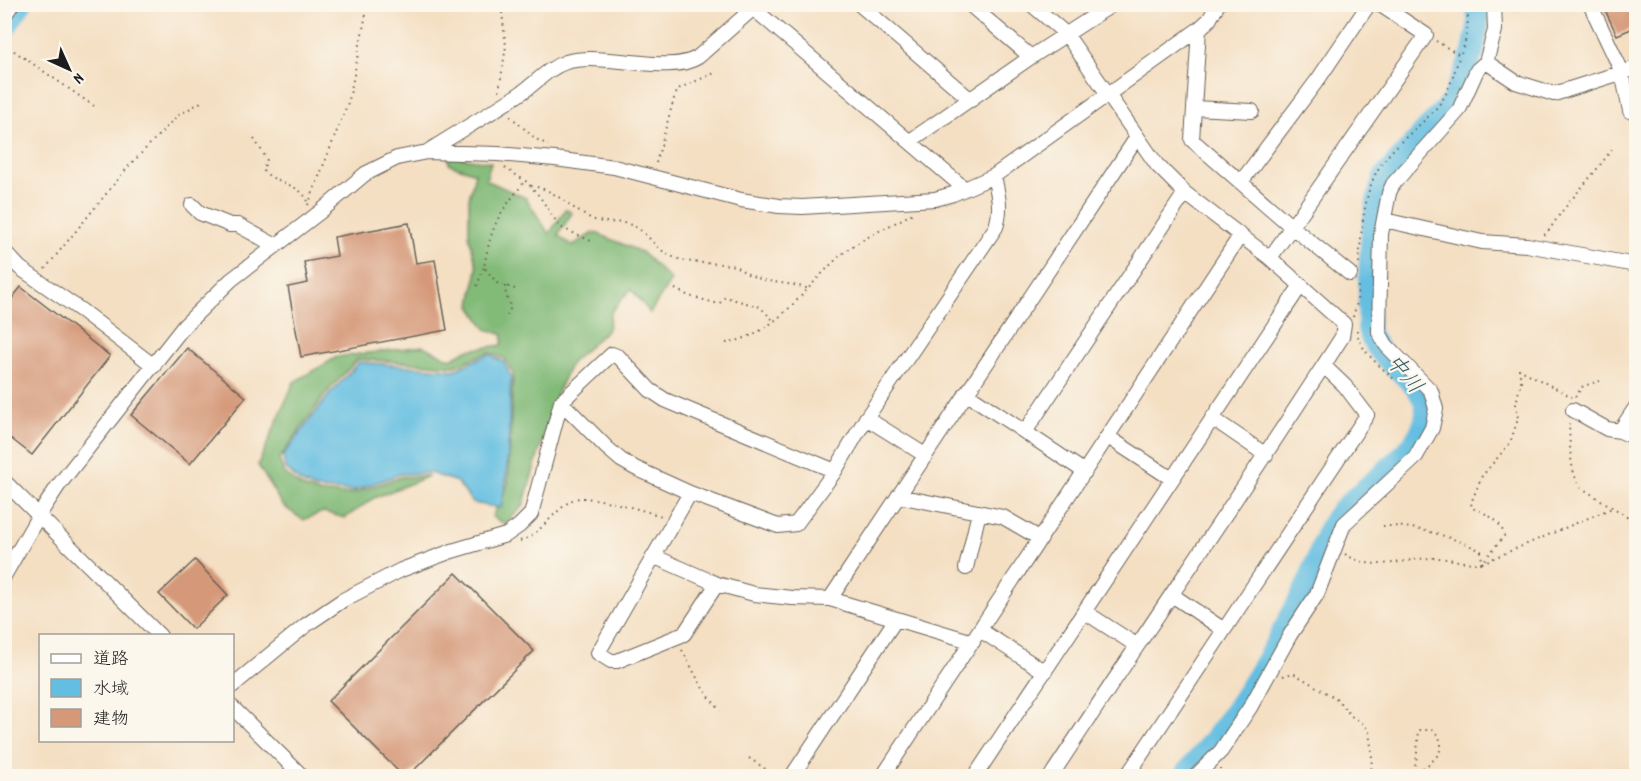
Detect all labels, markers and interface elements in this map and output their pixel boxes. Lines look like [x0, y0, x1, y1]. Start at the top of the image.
north arrow [39, 39, 99, 99]
text: N [67, 67, 89, 89]
water label: 中川 [1377, 348, 1429, 402]
legend [39, 634, 234, 742]
text: 道路 [93, 648, 129, 673]
text: 水域 [93, 678, 129, 703]
text: 建物 [93, 708, 129, 733]

